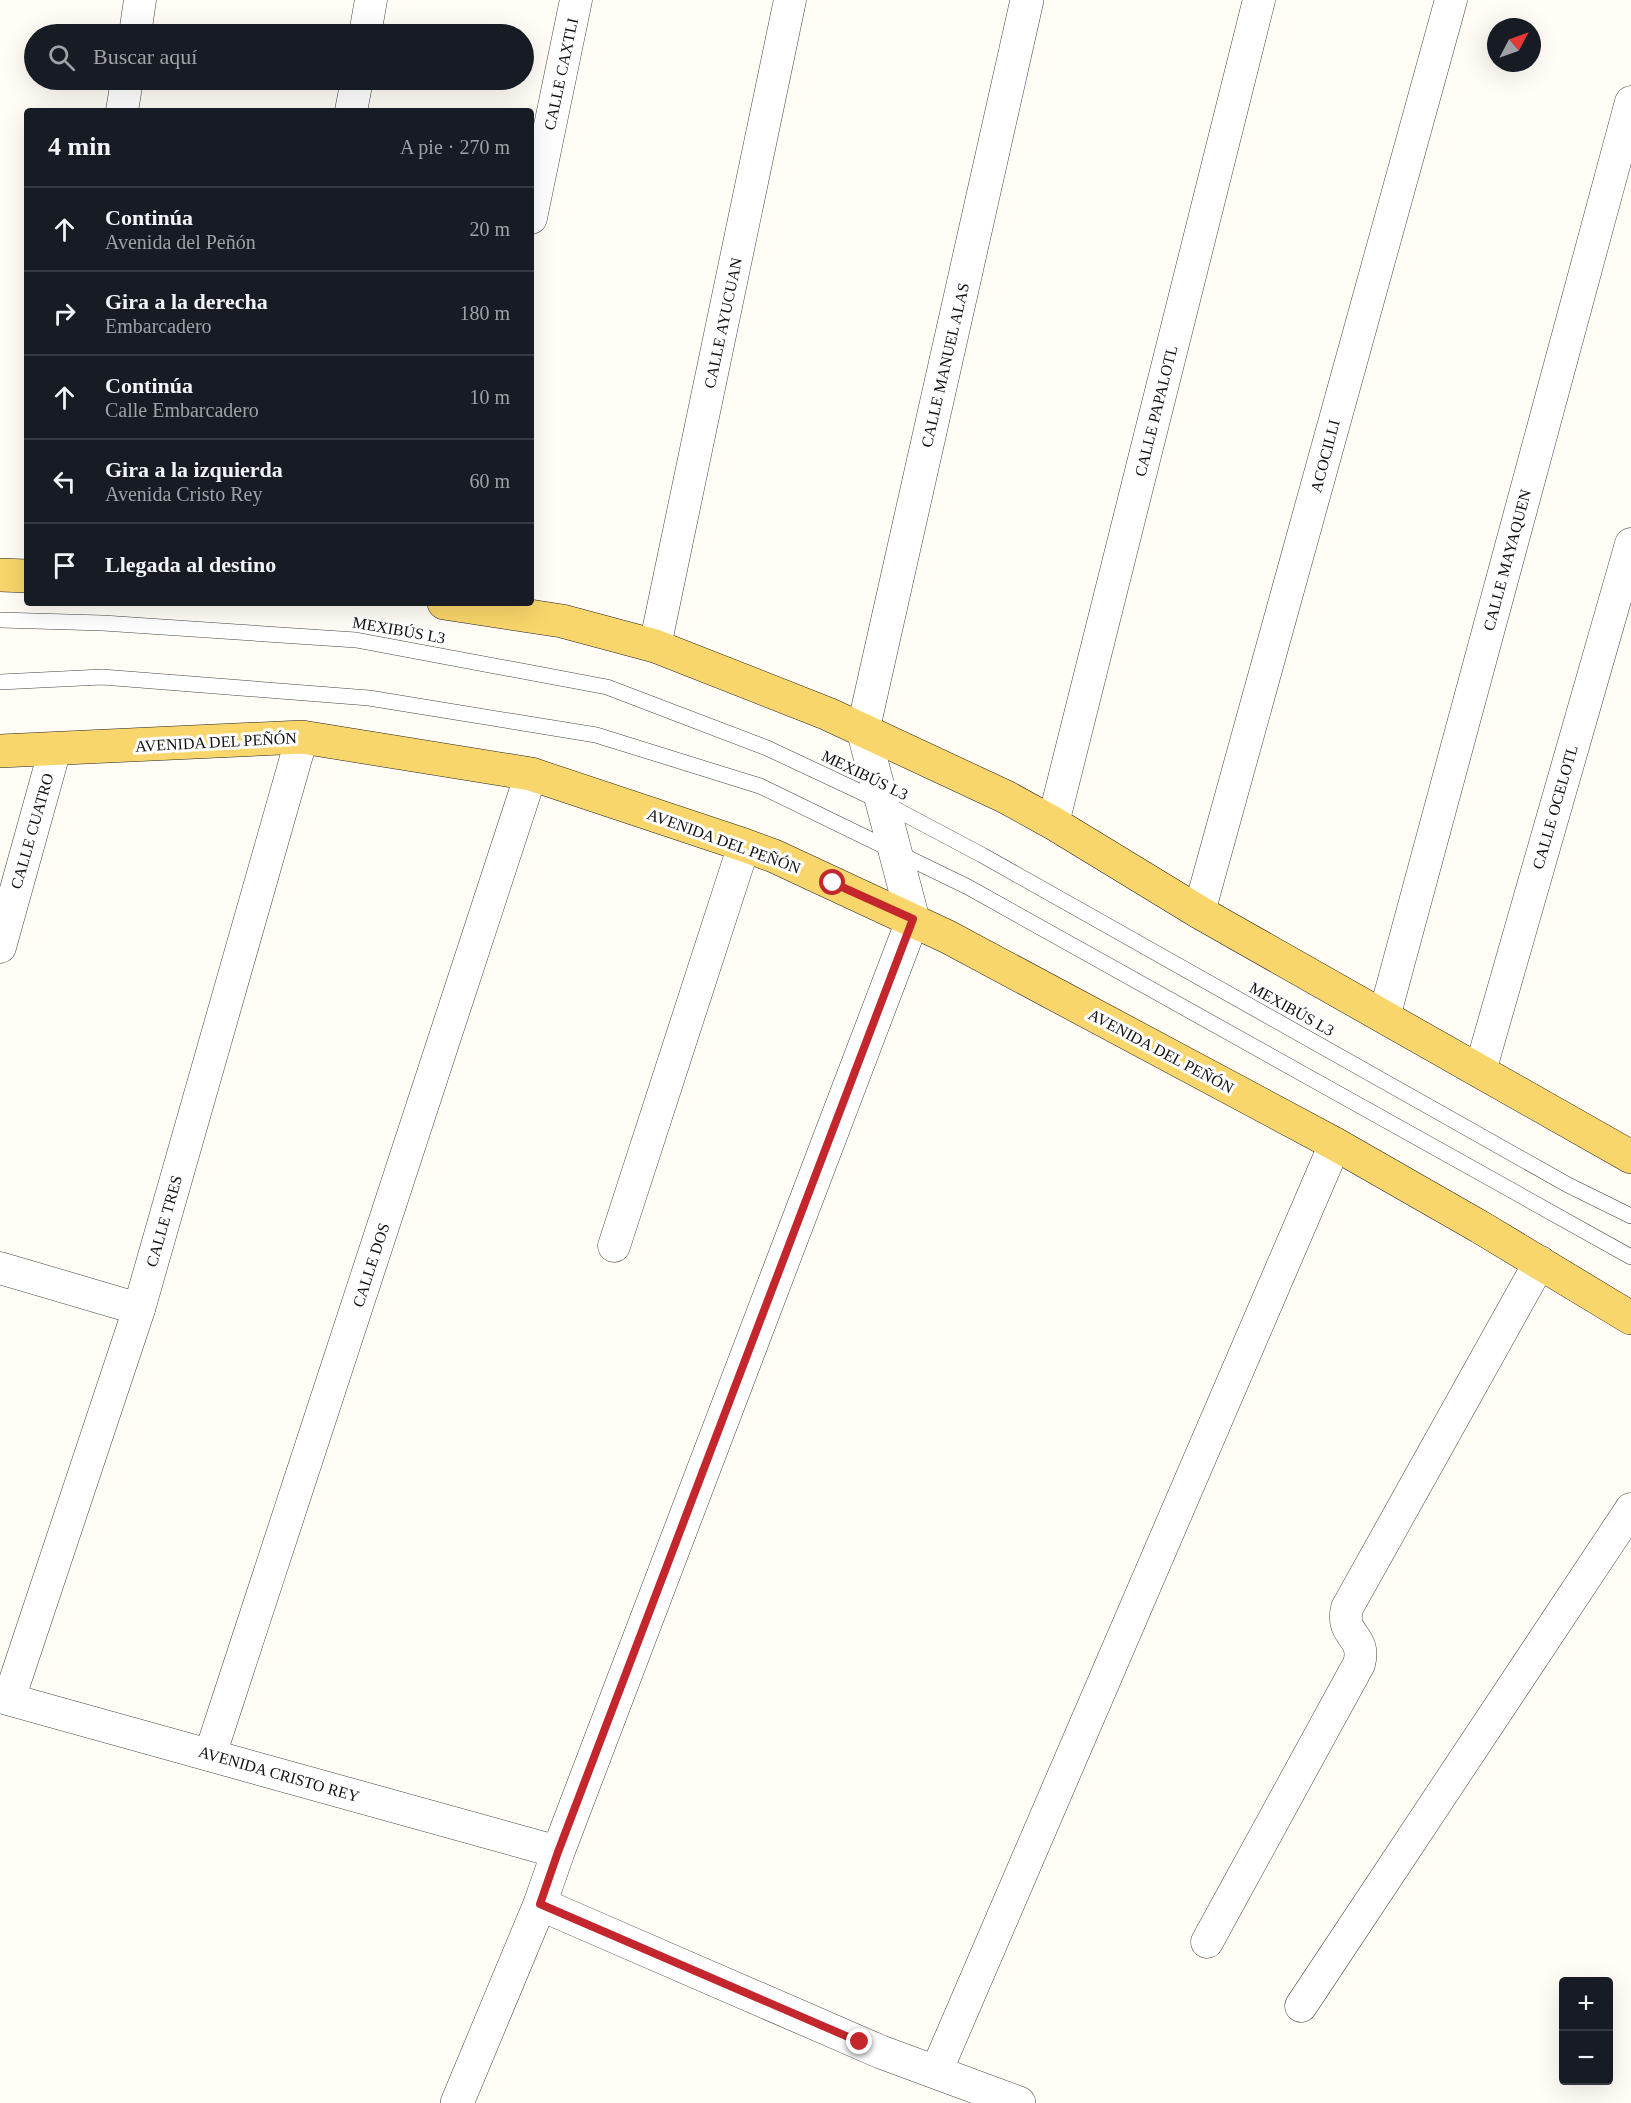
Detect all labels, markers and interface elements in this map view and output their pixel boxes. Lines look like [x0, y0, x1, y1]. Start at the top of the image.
street label: CALLE CAXTLI [541, 16, 581, 132]
north arrow [1487, 18, 1541, 72]
search box [24, 24, 534, 90]
icon: search [45, 41, 78, 74]
text: Buscar aquí [93, 44, 197, 69]
text: 4 min [48, 132, 111, 161]
text: A pie · 270 m [400, 136, 510, 158]
text: Continúa [105, 205, 193, 230]
icon: ahead [48, 213, 81, 246]
text: 20 m [469, 218, 510, 240]
text: Avenida del Peñón [105, 231, 256, 253]
street label: CALLE AYUCUAN [701, 256, 745, 390]
street label: CALLE MANUEL ALAS [918, 281, 972, 449]
text: Gira a la derecha [105, 289, 268, 314]
icon: right [48, 297, 81, 330]
text: 180 m [459, 302, 510, 324]
text: Embarcadero [105, 315, 212, 337]
street label: CALLE PAPALOTL [1131, 344, 1181, 478]
text: Continúa [105, 373, 193, 398]
icon: ahead [48, 381, 81, 414]
text: 10 m [469, 386, 510, 408]
text: Calle Embarcadero [105, 399, 259, 421]
street label: ACOCILLI [1307, 418, 1343, 494]
text: Gira a la izquierda [105, 457, 283, 482]
icon: left [48, 465, 81, 498]
text: 60 m [469, 470, 510, 492]
text: Avenida Cristo Rey [105, 483, 262, 505]
street label: CALLE MAYAQUEN [1480, 487, 1534, 633]
icon: arrive [48, 549, 81, 582]
text: Llegada al destino [105, 552, 276, 577]
street label: MEXIBÚS L3 [351, 613, 447, 647]
street label: AVENIDA DEL PEÑÓN [135, 728, 298, 755]
street label: CALLE OCELOTL [1529, 743, 1581, 871]
street label: MEXIBÚS L3 [819, 746, 911, 803]
street label: CALLE CUATRO [7, 771, 57, 891]
street label: AVENIDA DEL PEÑÓN [645, 804, 804, 877]
route start [819, 869, 845, 895]
street label: MEXIBÚS L3 [1247, 978, 1338, 1039]
street label: AVENIDA DEL PEÑÓN [1086, 1005, 1237, 1097]
street label: CALLE TRES [143, 1173, 185, 1269]
street label: CALLE DOS [349, 1221, 393, 1309]
street label: AVENIDA CRISTO REY [197, 1743, 362, 1805]
map controls [1559, 1977, 1613, 2085]
button: + [1559, 1977, 1613, 2031]
route end [846, 2028, 872, 2054]
button: − [1559, 2031, 1613, 2085]

